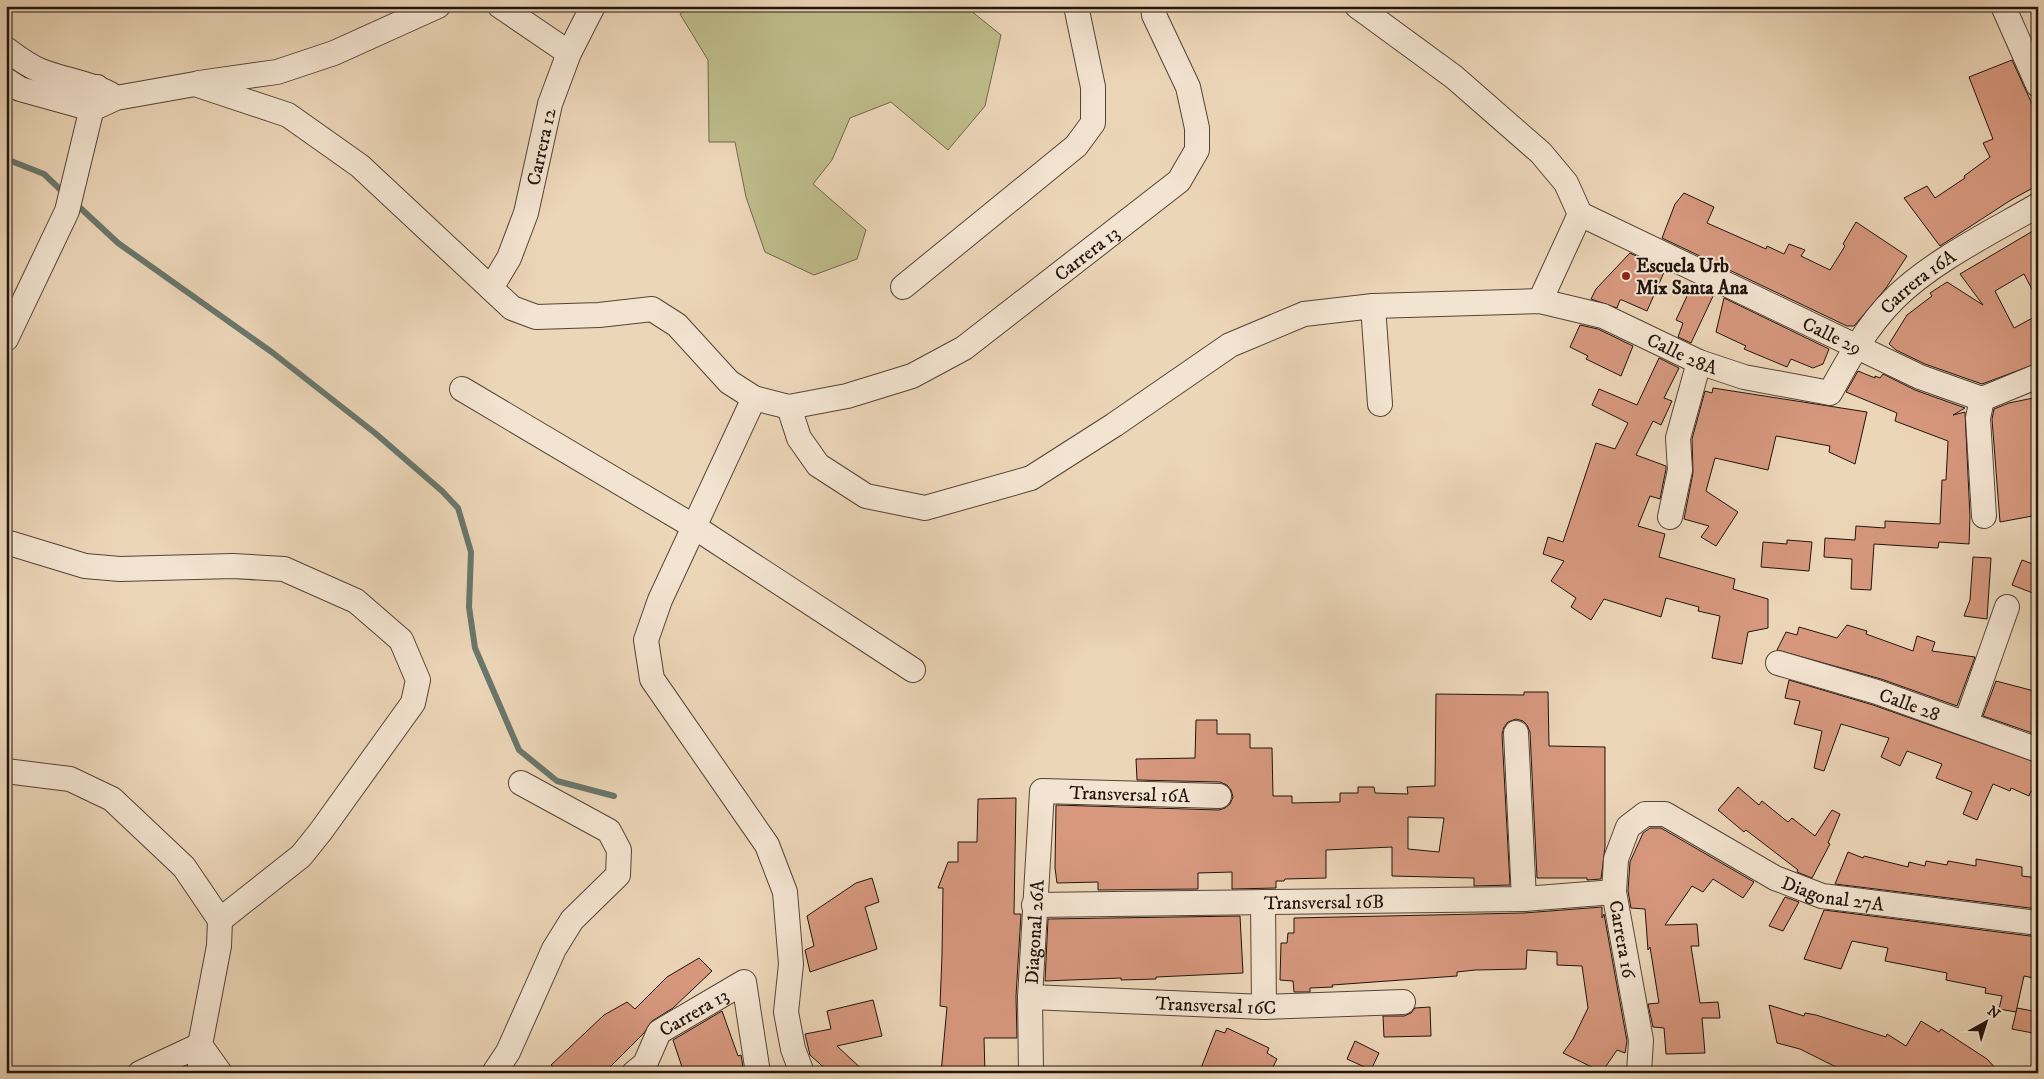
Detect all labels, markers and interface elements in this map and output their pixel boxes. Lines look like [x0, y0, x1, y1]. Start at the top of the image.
street label: Carrera 12 [522, 106, 562, 188]
street label: Carrera 13 [1050, 222, 1124, 287]
street label: Carrera 16A [1876, 245, 1961, 319]
place label: Escuela Urb Mix Santa Ana [1636, 255, 1749, 300]
marker: Escuela Urb Mix Santa Ana [1620, 270, 1632, 282]
street label: Calle 29 [1799, 312, 1865, 360]
street label: Calle 28A [1643, 329, 1721, 381]
street label: Calle 28 [1876, 684, 1943, 727]
street label: Transversal 16A [1069, 782, 1191, 808]
street label: Diagonal 27A [1778, 872, 1886, 917]
street label: Diagonal 26A [1021, 878, 1050, 985]
street label: Transversal 16B [1264, 891, 1384, 915]
street label: Carrera 16 [1603, 899, 1640, 981]
street label: Carrera 13 [656, 984, 733, 1042]
street label: Transversal 16C [1155, 992, 1277, 1020]
north arrow [1962, 996, 2012, 1046]
text: N [1983, 1002, 2004, 1024]

